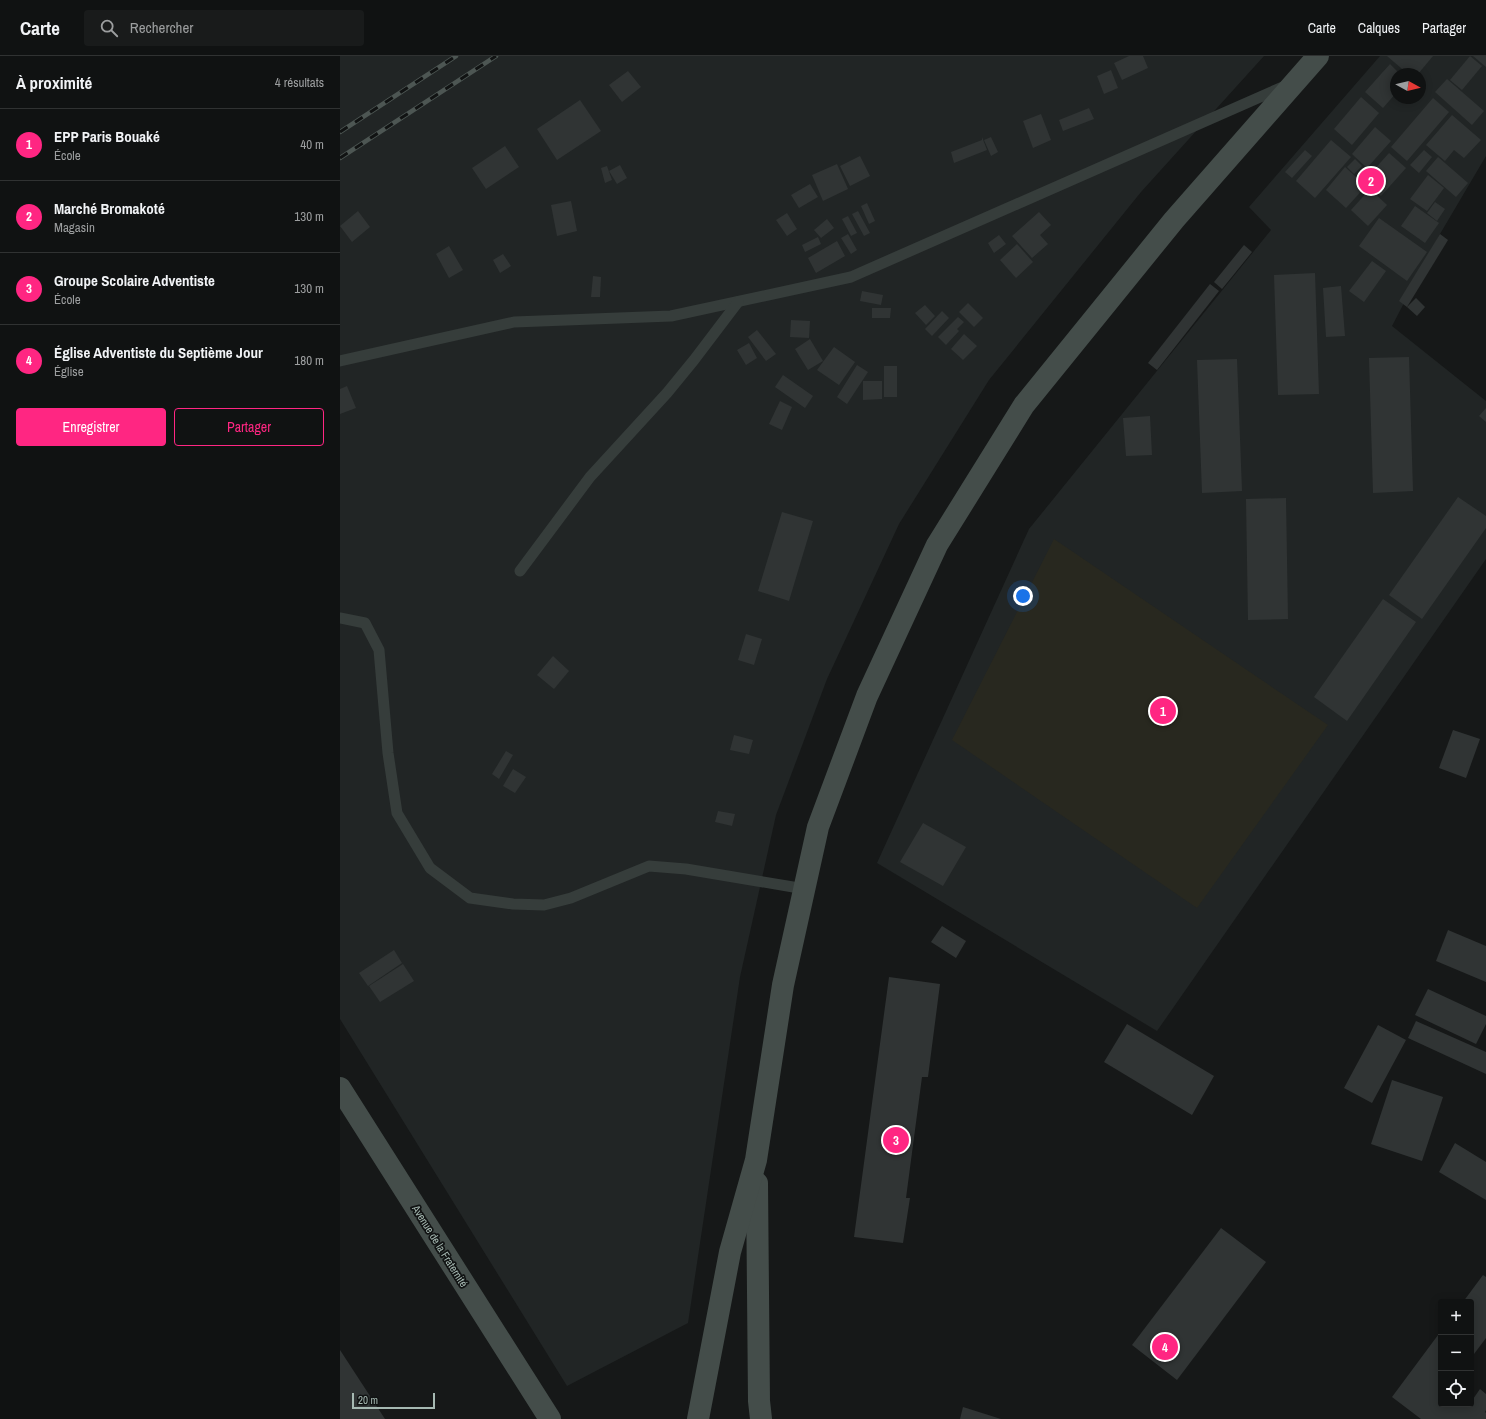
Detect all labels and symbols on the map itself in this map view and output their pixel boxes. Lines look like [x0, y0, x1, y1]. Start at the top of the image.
north arrow [1390, 68, 1426, 104]
pin: 2 [1358, 166, 1384, 196]
your location [1013, 586, 1033, 606]
pin: 1 [1150, 696, 1176, 726]
pin: 3 [883, 1125, 909, 1155]
street label: Avenue de la Fraternité [409, 1202, 471, 1290]
pin: 4 [1152, 1332, 1178, 1362]
scale bar [352, 1391, 435, 1410]

